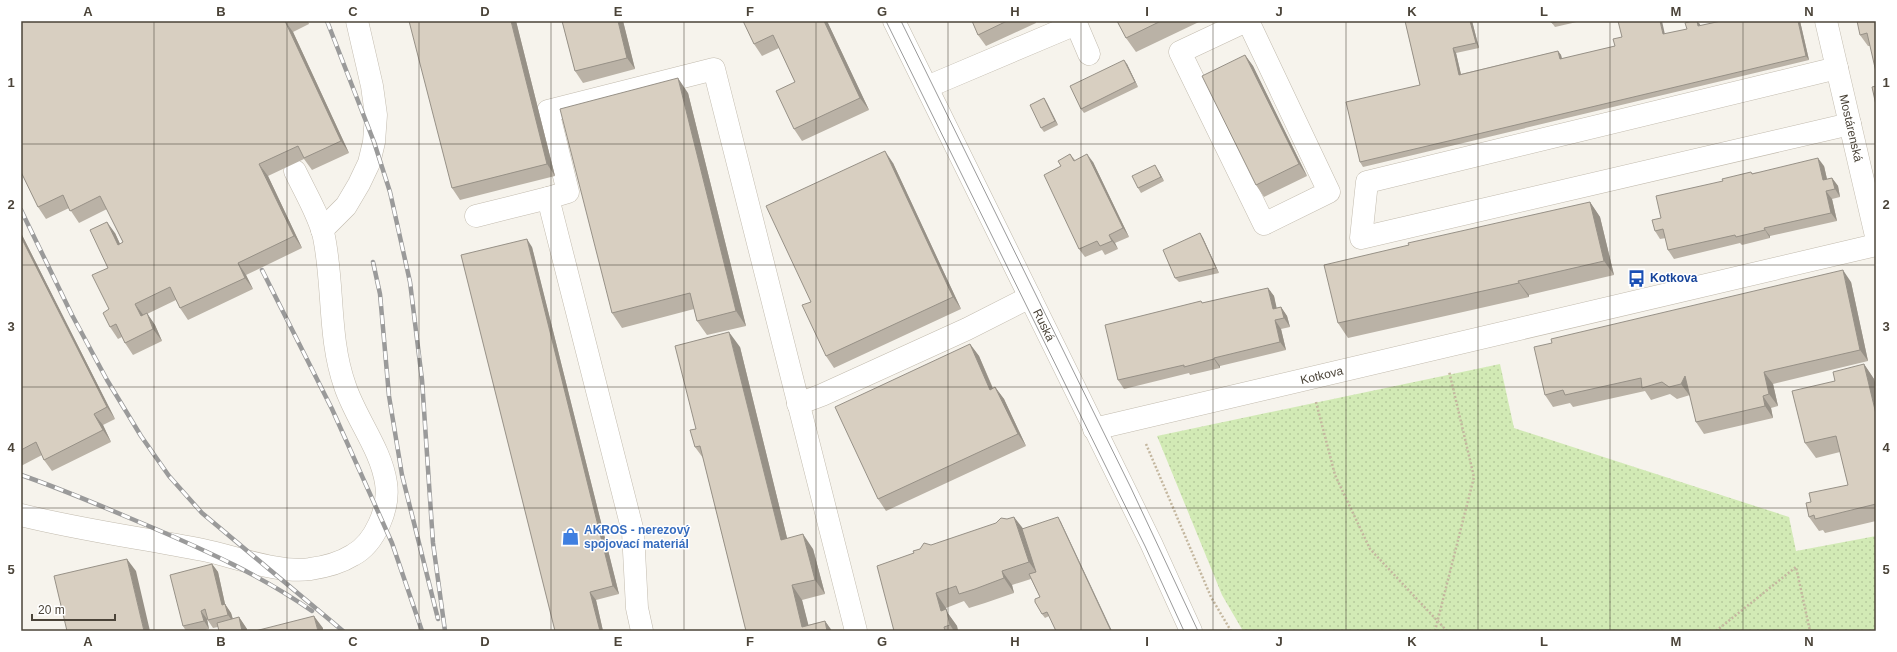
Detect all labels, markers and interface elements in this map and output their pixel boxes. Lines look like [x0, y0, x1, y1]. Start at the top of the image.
text: A [83, 4, 93, 19]
text: B [216, 4, 226, 19]
text: C [348, 4, 358, 19]
text: D [480, 4, 490, 19]
text: E [614, 4, 623, 19]
text: F [746, 4, 754, 19]
text: G [877, 4, 887, 19]
text: H [1010, 4, 1020, 19]
text: I [1145, 4, 1149, 19]
text: J [1275, 4, 1283, 19]
text: K [1407, 4, 1417, 19]
text: L [1540, 4, 1548, 19]
text: M [1671, 4, 1681, 19]
text: N [1804, 4, 1814, 19]
text: 1 [7, 75, 15, 90]
text: 1 [1882, 75, 1890, 90]
street label: Mostárenská [1836, 93, 1866, 164]
text: 2 [7, 197, 15, 212]
text: 2 [1882, 197, 1890, 212]
bus stop icon: Kotkova [1627, 268, 1647, 288]
place label: Kotkova [1650, 271, 1698, 285]
street label: Ruská [1030, 307, 1058, 344]
text: 3 [7, 319, 15, 334]
text: 3 [1882, 319, 1890, 334]
street label: Kotkova [1299, 364, 1345, 387]
text: 4 [7, 440, 15, 455]
text: 4 [1882, 440, 1890, 455]
place label: AKROS - nerezový spojovací materiál [584, 523, 690, 551]
shop icon: AKROS - nerezový spojovací materiál [561, 527, 581, 547]
text: 5 [7, 562, 15, 577]
text: 5 [1882, 562, 1890, 577]
scale bar [32, 596, 115, 622]
text: 20 m [38, 603, 65, 617]
text: A [83, 634, 93, 649]
text: B [216, 634, 226, 649]
text: C [348, 634, 358, 649]
text: D [480, 634, 490, 649]
text: E [614, 634, 623, 649]
text: F [746, 634, 754, 649]
text: G [877, 634, 887, 649]
text: H [1010, 634, 1020, 649]
text: I [1145, 634, 1149, 649]
text: J [1275, 634, 1283, 649]
text: K [1407, 634, 1417, 649]
text: L [1540, 634, 1548, 649]
text: M [1671, 634, 1681, 649]
text: N [1804, 634, 1814, 649]

